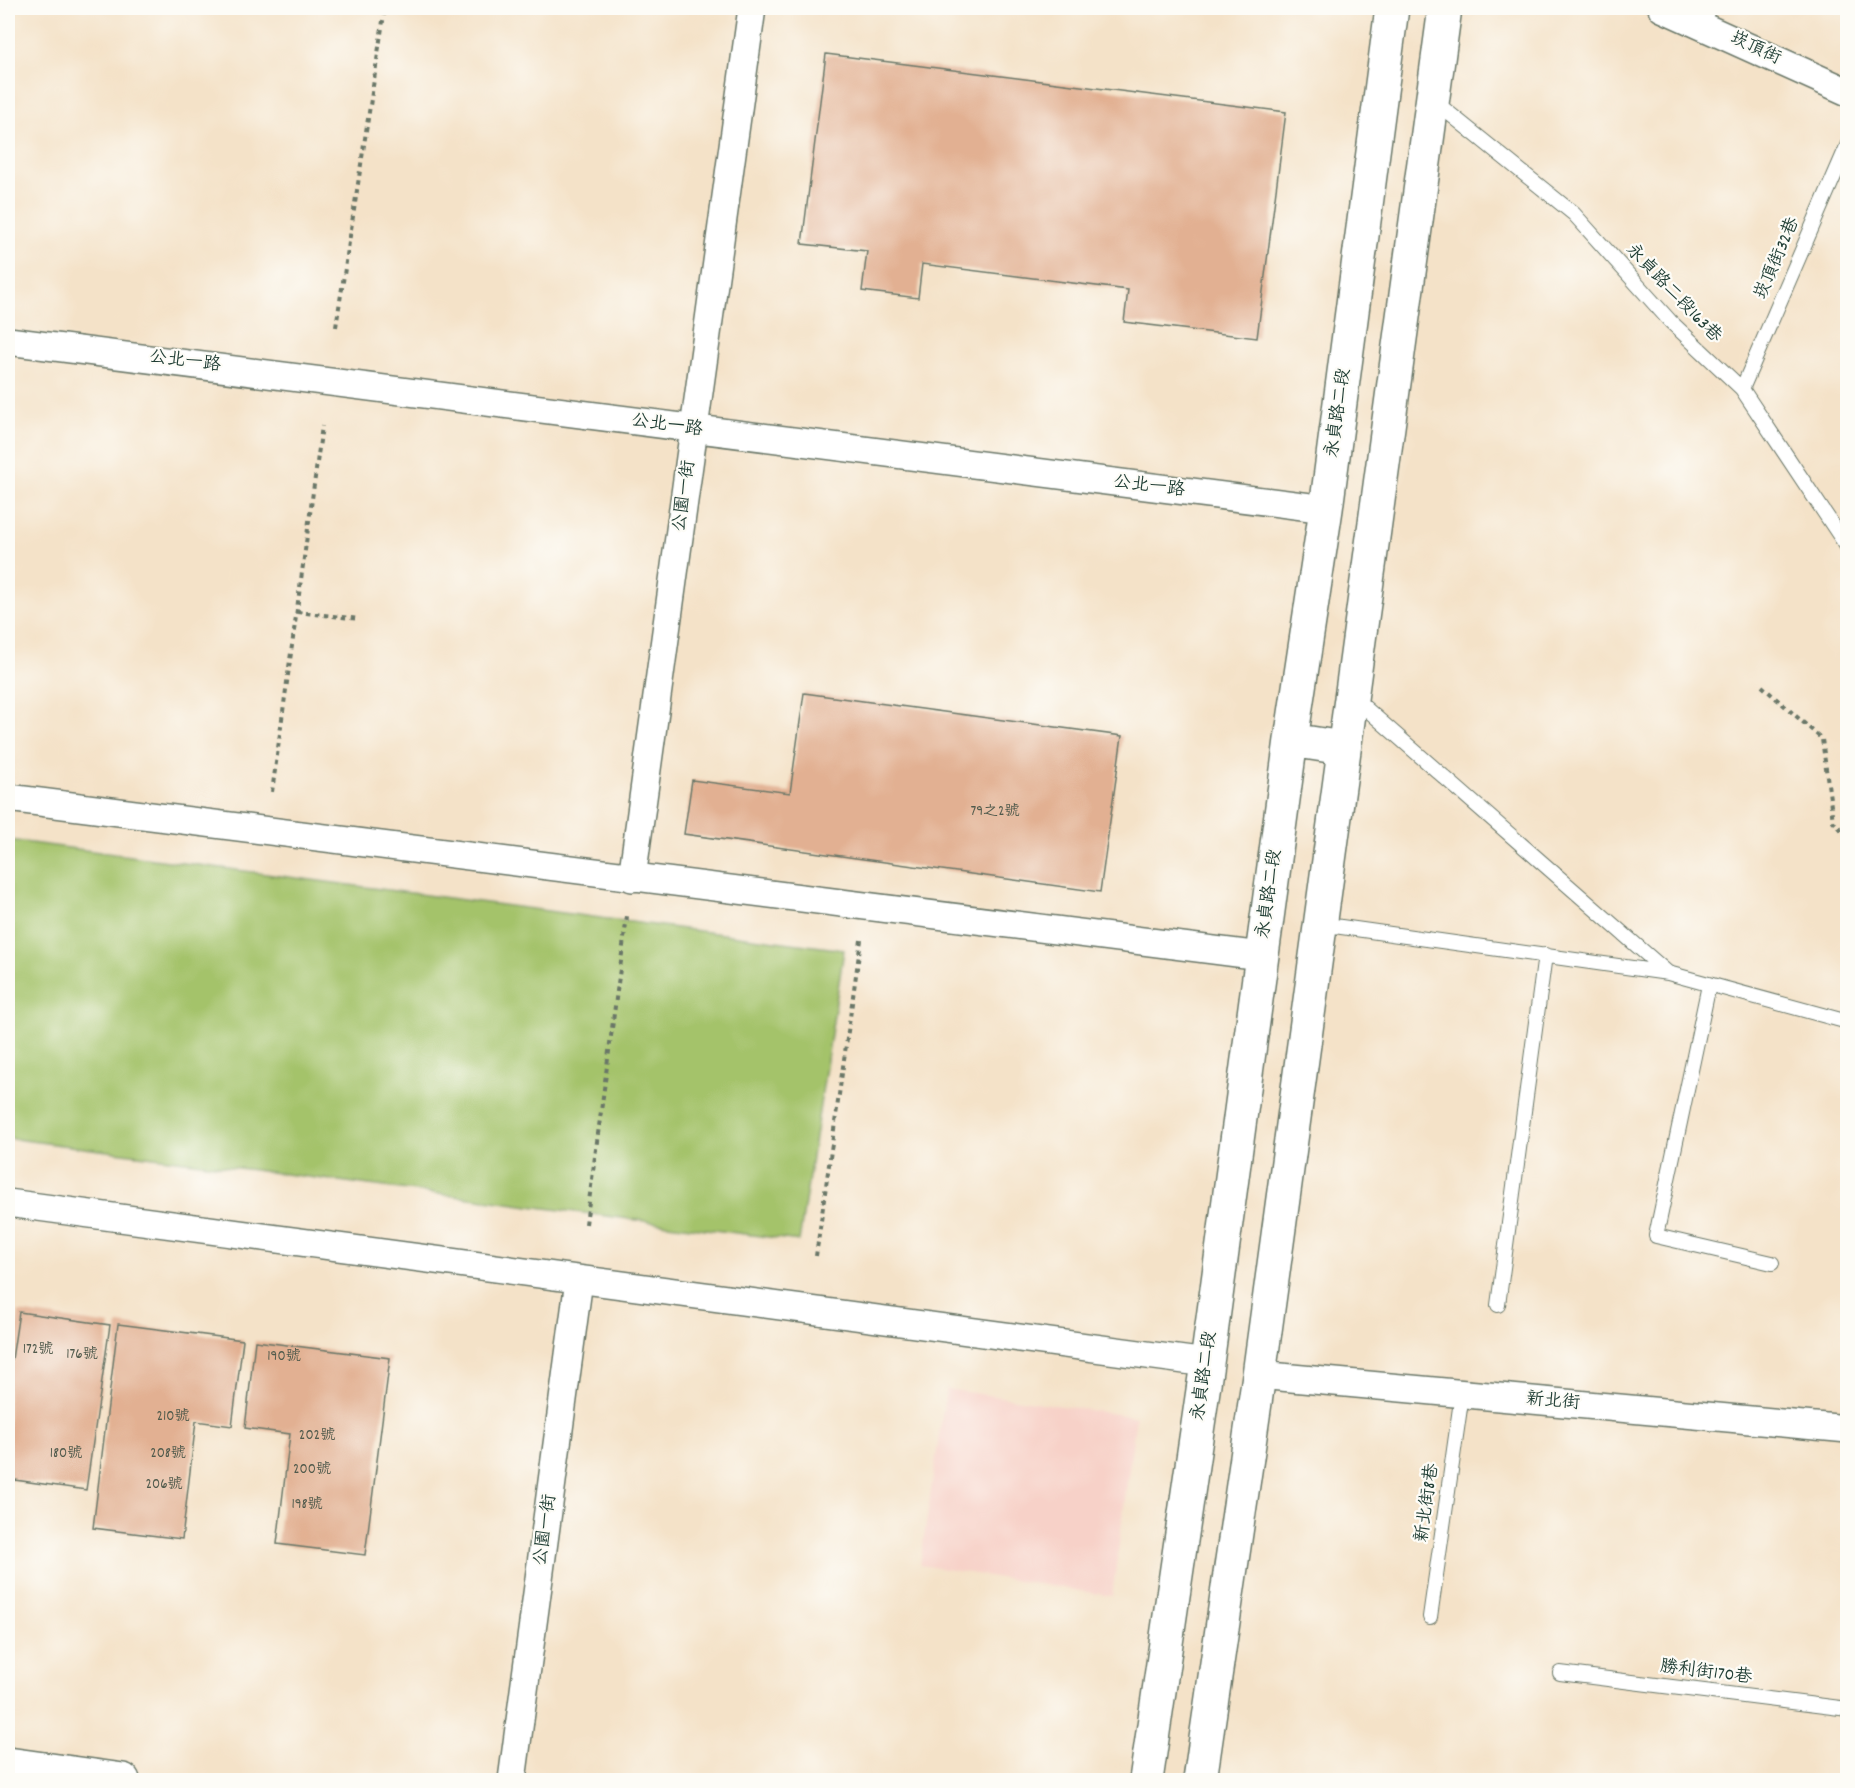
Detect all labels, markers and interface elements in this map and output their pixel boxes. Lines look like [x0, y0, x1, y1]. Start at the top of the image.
street label: 崁頂街 [1725, 26, 1785, 72]
street label: 崁頂街32巷 [1749, 214, 1807, 304]
street label: 永貞路二段163巷 [1619, 239, 1727, 349]
street label: 公北一路 [148, 345, 222, 379]
street label: 永貞路二段 [1320, 367, 1358, 459]
street label: 公北一路 [630, 409, 704, 443]
street label: 公園一街 [668, 459, 702, 533]
street label: 公北一路 [1112, 470, 1186, 504]
house number: 79之2號 [970, 801, 1020, 823]
street label: 永貞路二段 [1251, 848, 1289, 940]
street label: 永貞路二段 [1186, 1330, 1224, 1422]
house number: 172號 [23, 1339, 53, 1361]
house number: 176號 [66, 1344, 98, 1366]
house number: 190號 [267, 1346, 301, 1368]
street label: 新北街 [1525, 1387, 1581, 1417]
house number: 210號 [156, 1406, 190, 1428]
house number: 202號 [299, 1425, 335, 1447]
house number: 180號 [50, 1443, 82, 1465]
house number: 208號 [150, 1443, 186, 1465]
house number: 200號 [293, 1459, 331, 1481]
street label: 新北街8巷 [1410, 1462, 1446, 1544]
house number: 206號 [145, 1474, 183, 1496]
street label: 公園一街 [529, 1493, 563, 1567]
house number: 198號 [291, 1494, 323, 1516]
street label: 勝利街170巷 [1658, 1655, 1754, 1691]

